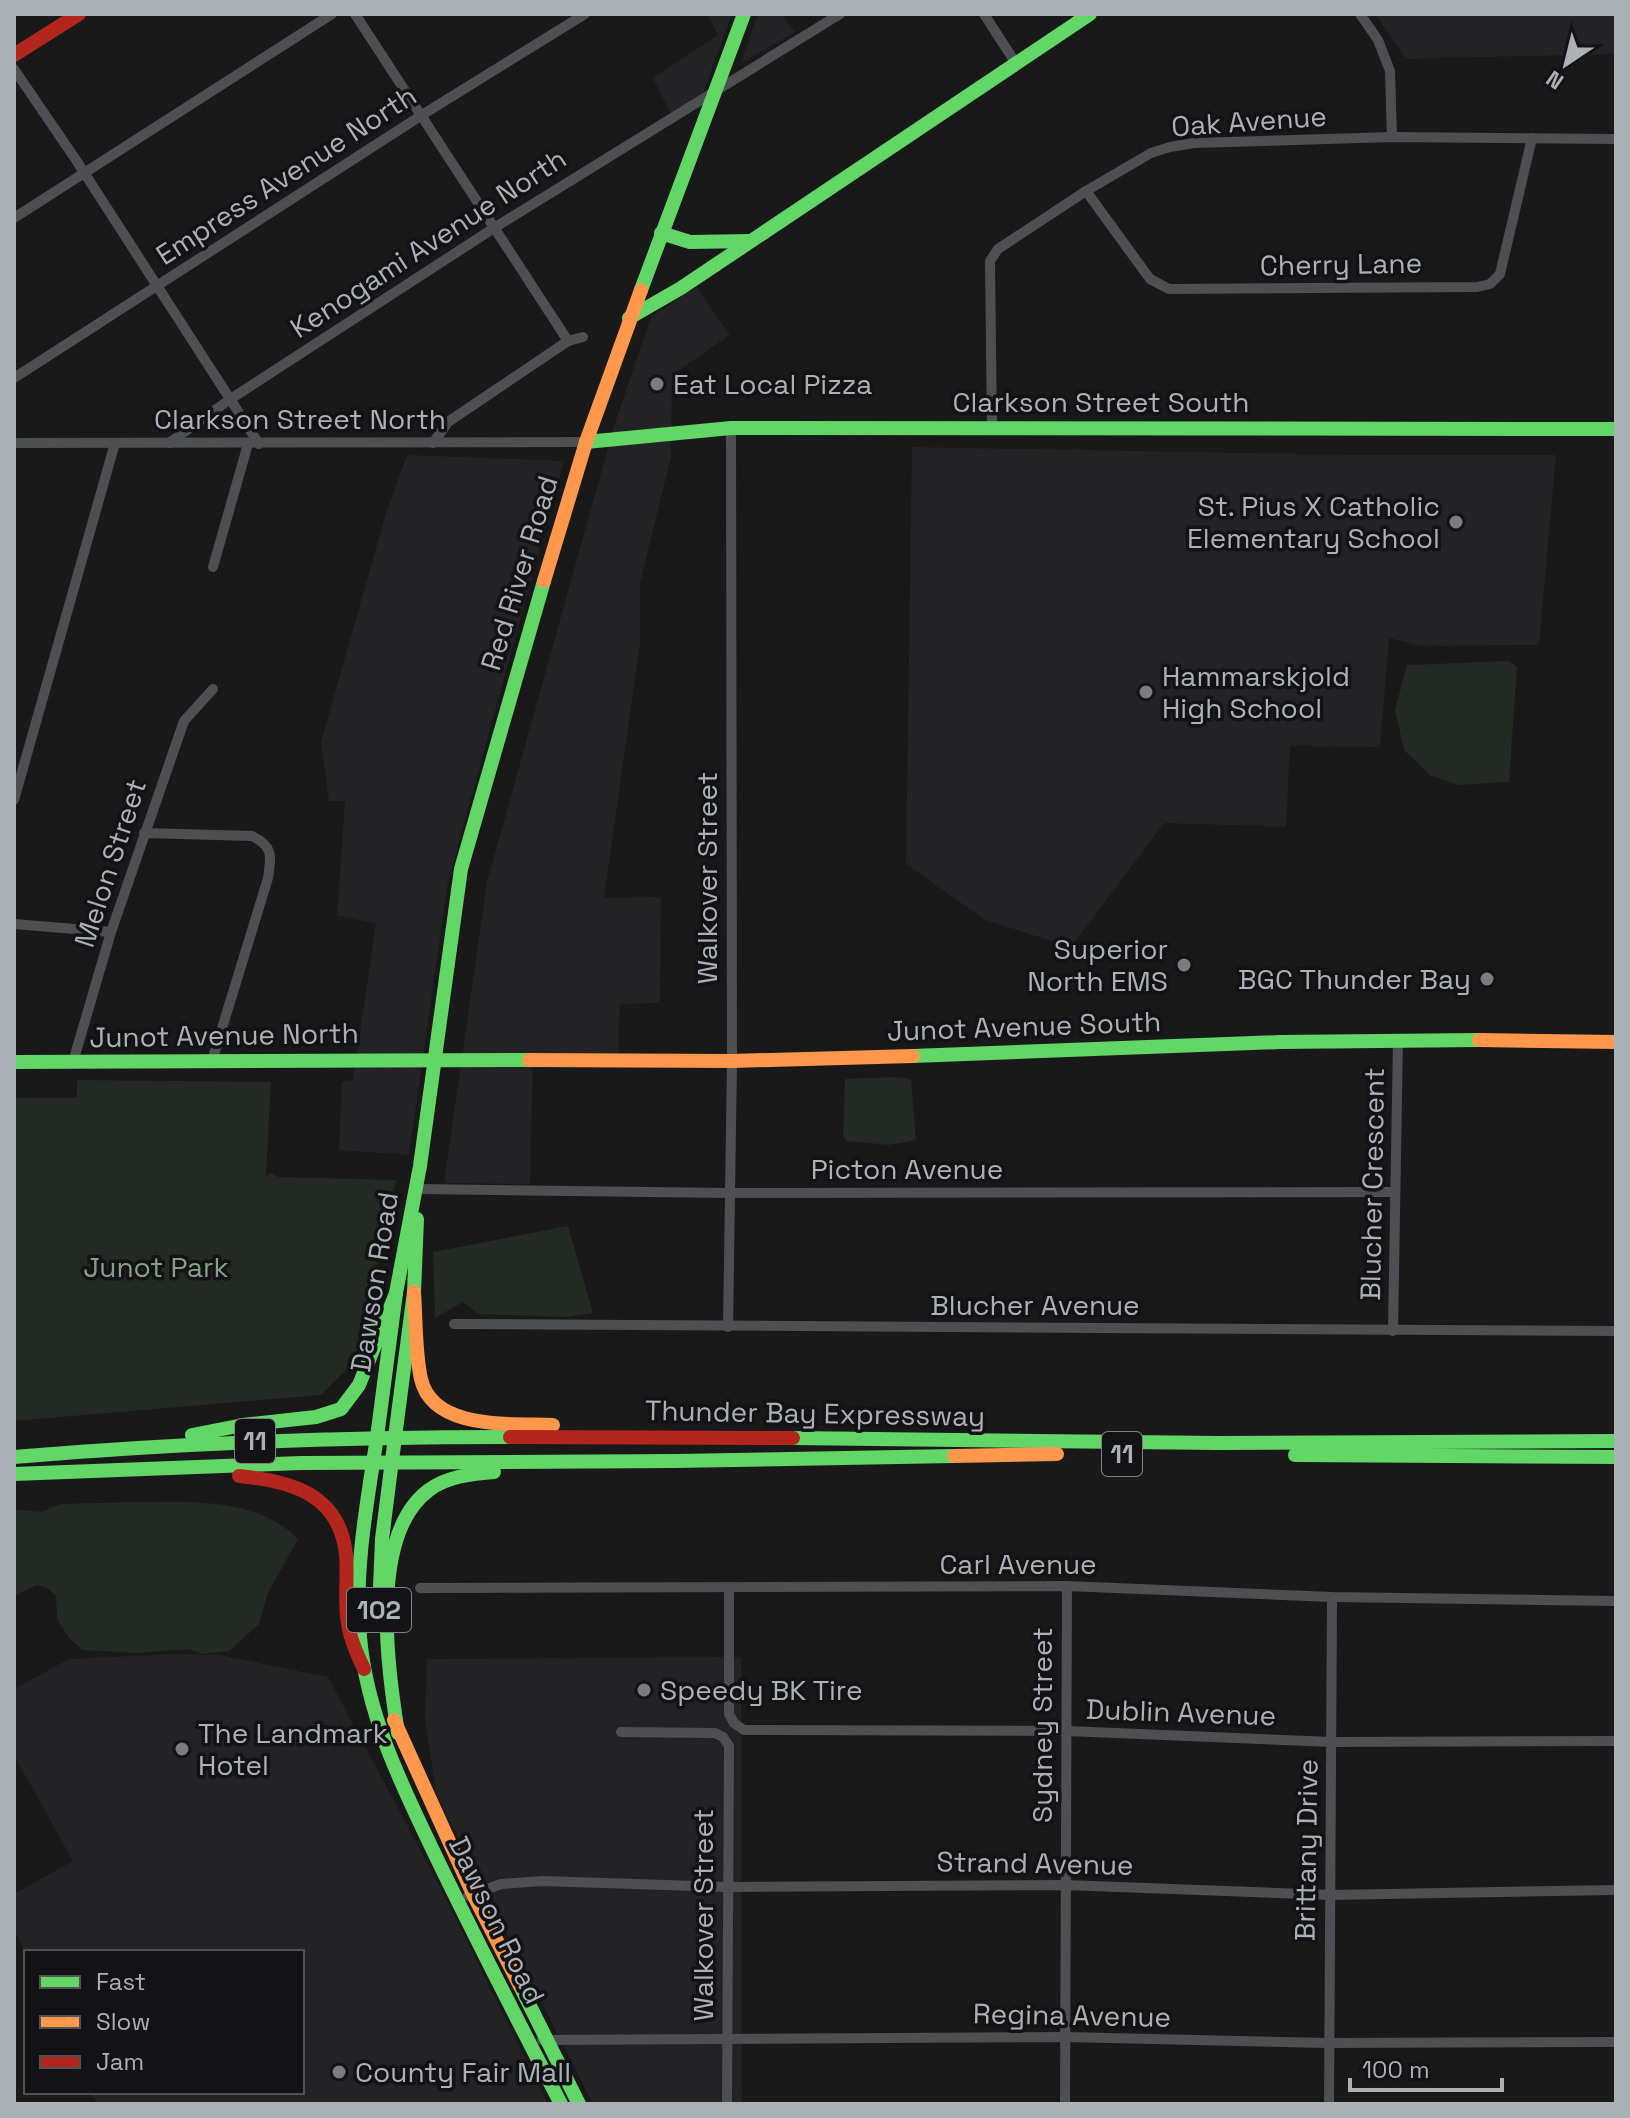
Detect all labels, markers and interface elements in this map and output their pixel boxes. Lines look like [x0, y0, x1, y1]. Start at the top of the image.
north arrow [1526, 24, 1606, 104]
text: N [1540, 65, 1569, 96]
street label: Empress Avenue North [149, 77, 423, 273]
street label: Oak Avenue [1170, 98, 1328, 144]
street label: Kenogami Avenue North [283, 140, 573, 346]
street label: Cherry Lane [1260, 245, 1422, 283]
place label: Eat Local Pizza [673, 366, 872, 402]
marker: Eat Local Pizza [648, 375, 666, 393]
street label: Clarkson Street South [952, 384, 1250, 420]
street label: Clarkson Street North [154, 401, 446, 437]
street label: Red River Road [472, 471, 566, 675]
place label: St. Pius X Catholic Elementary School [1187, 488, 1440, 556]
marker: St. Pius X Catholic Elementary School [1447, 513, 1465, 531]
place label: Hammarskjold High School [1162, 658, 1350, 726]
marker: Hammarskjold High School [1137, 683, 1155, 701]
street label: Walkover Street [689, 772, 725, 984]
street label: Melon Street [66, 774, 154, 952]
place label: Superior North EMS [1027, 931, 1168, 999]
marker: Superior North EMS [1175, 956, 1193, 974]
place label: BGC Thunder Bay [1238, 961, 1471, 997]
marker: BGC Thunder Bay [1478, 970, 1496, 988]
street label: Junot Avenue South [886, 1003, 1162, 1049]
street label: Junot Avenue North [89, 1015, 359, 1055]
street label: Blucher Crescent [1352, 1067, 1392, 1301]
street label: Picton Avenue [811, 1151, 1003, 1187]
street label: Dawson Road [342, 1189, 406, 1375]
park label: Junot Park [83, 1249, 229, 1285]
street label: Blucher Avenue [930, 1287, 1140, 1323]
street label: Thunder Bay Expressway [645, 1392, 985, 1434]
road number: 11 [235, 1419, 275, 1463]
road number: 11 [1102, 1432, 1142, 1476]
street label: Carl Avenue [939, 1546, 1097, 1582]
road number: 102 [347, 1588, 411, 1632]
street label: Sydney Street [1024, 1627, 1060, 1823]
place label: Speedy BK Tire [660, 1672, 862, 1708]
marker: Speedy BK Tire [635, 1681, 653, 1699]
street label: Dublin Avenue [1085, 1691, 1277, 1733]
place label: The Landmark Hotel [198, 1715, 388, 1783]
marker: The Landmark Hotel [173, 1740, 191, 1758]
street label: Brittany Drive [1286, 1759, 1326, 1941]
street label: Walkover Street [685, 1809, 721, 2021]
street label: Dawson Road [441, 1830, 553, 2010]
street label: Strand Avenue [936, 1843, 1134, 1883]
legend [24, 1950, 304, 2094]
text: Fast [96, 1966, 146, 1997]
street label: Regina Avenue [973, 1995, 1171, 2035]
text: Slow [96, 2006, 150, 2037]
scale bar [1350, 2042, 1502, 2092]
text: Jam [96, 2046, 144, 2077]
place label: County Fair Mall [355, 2054, 571, 2090]
text: 100 m [1362, 2054, 1430, 2085]
marker: County Fair Mall [330, 2063, 348, 2081]

